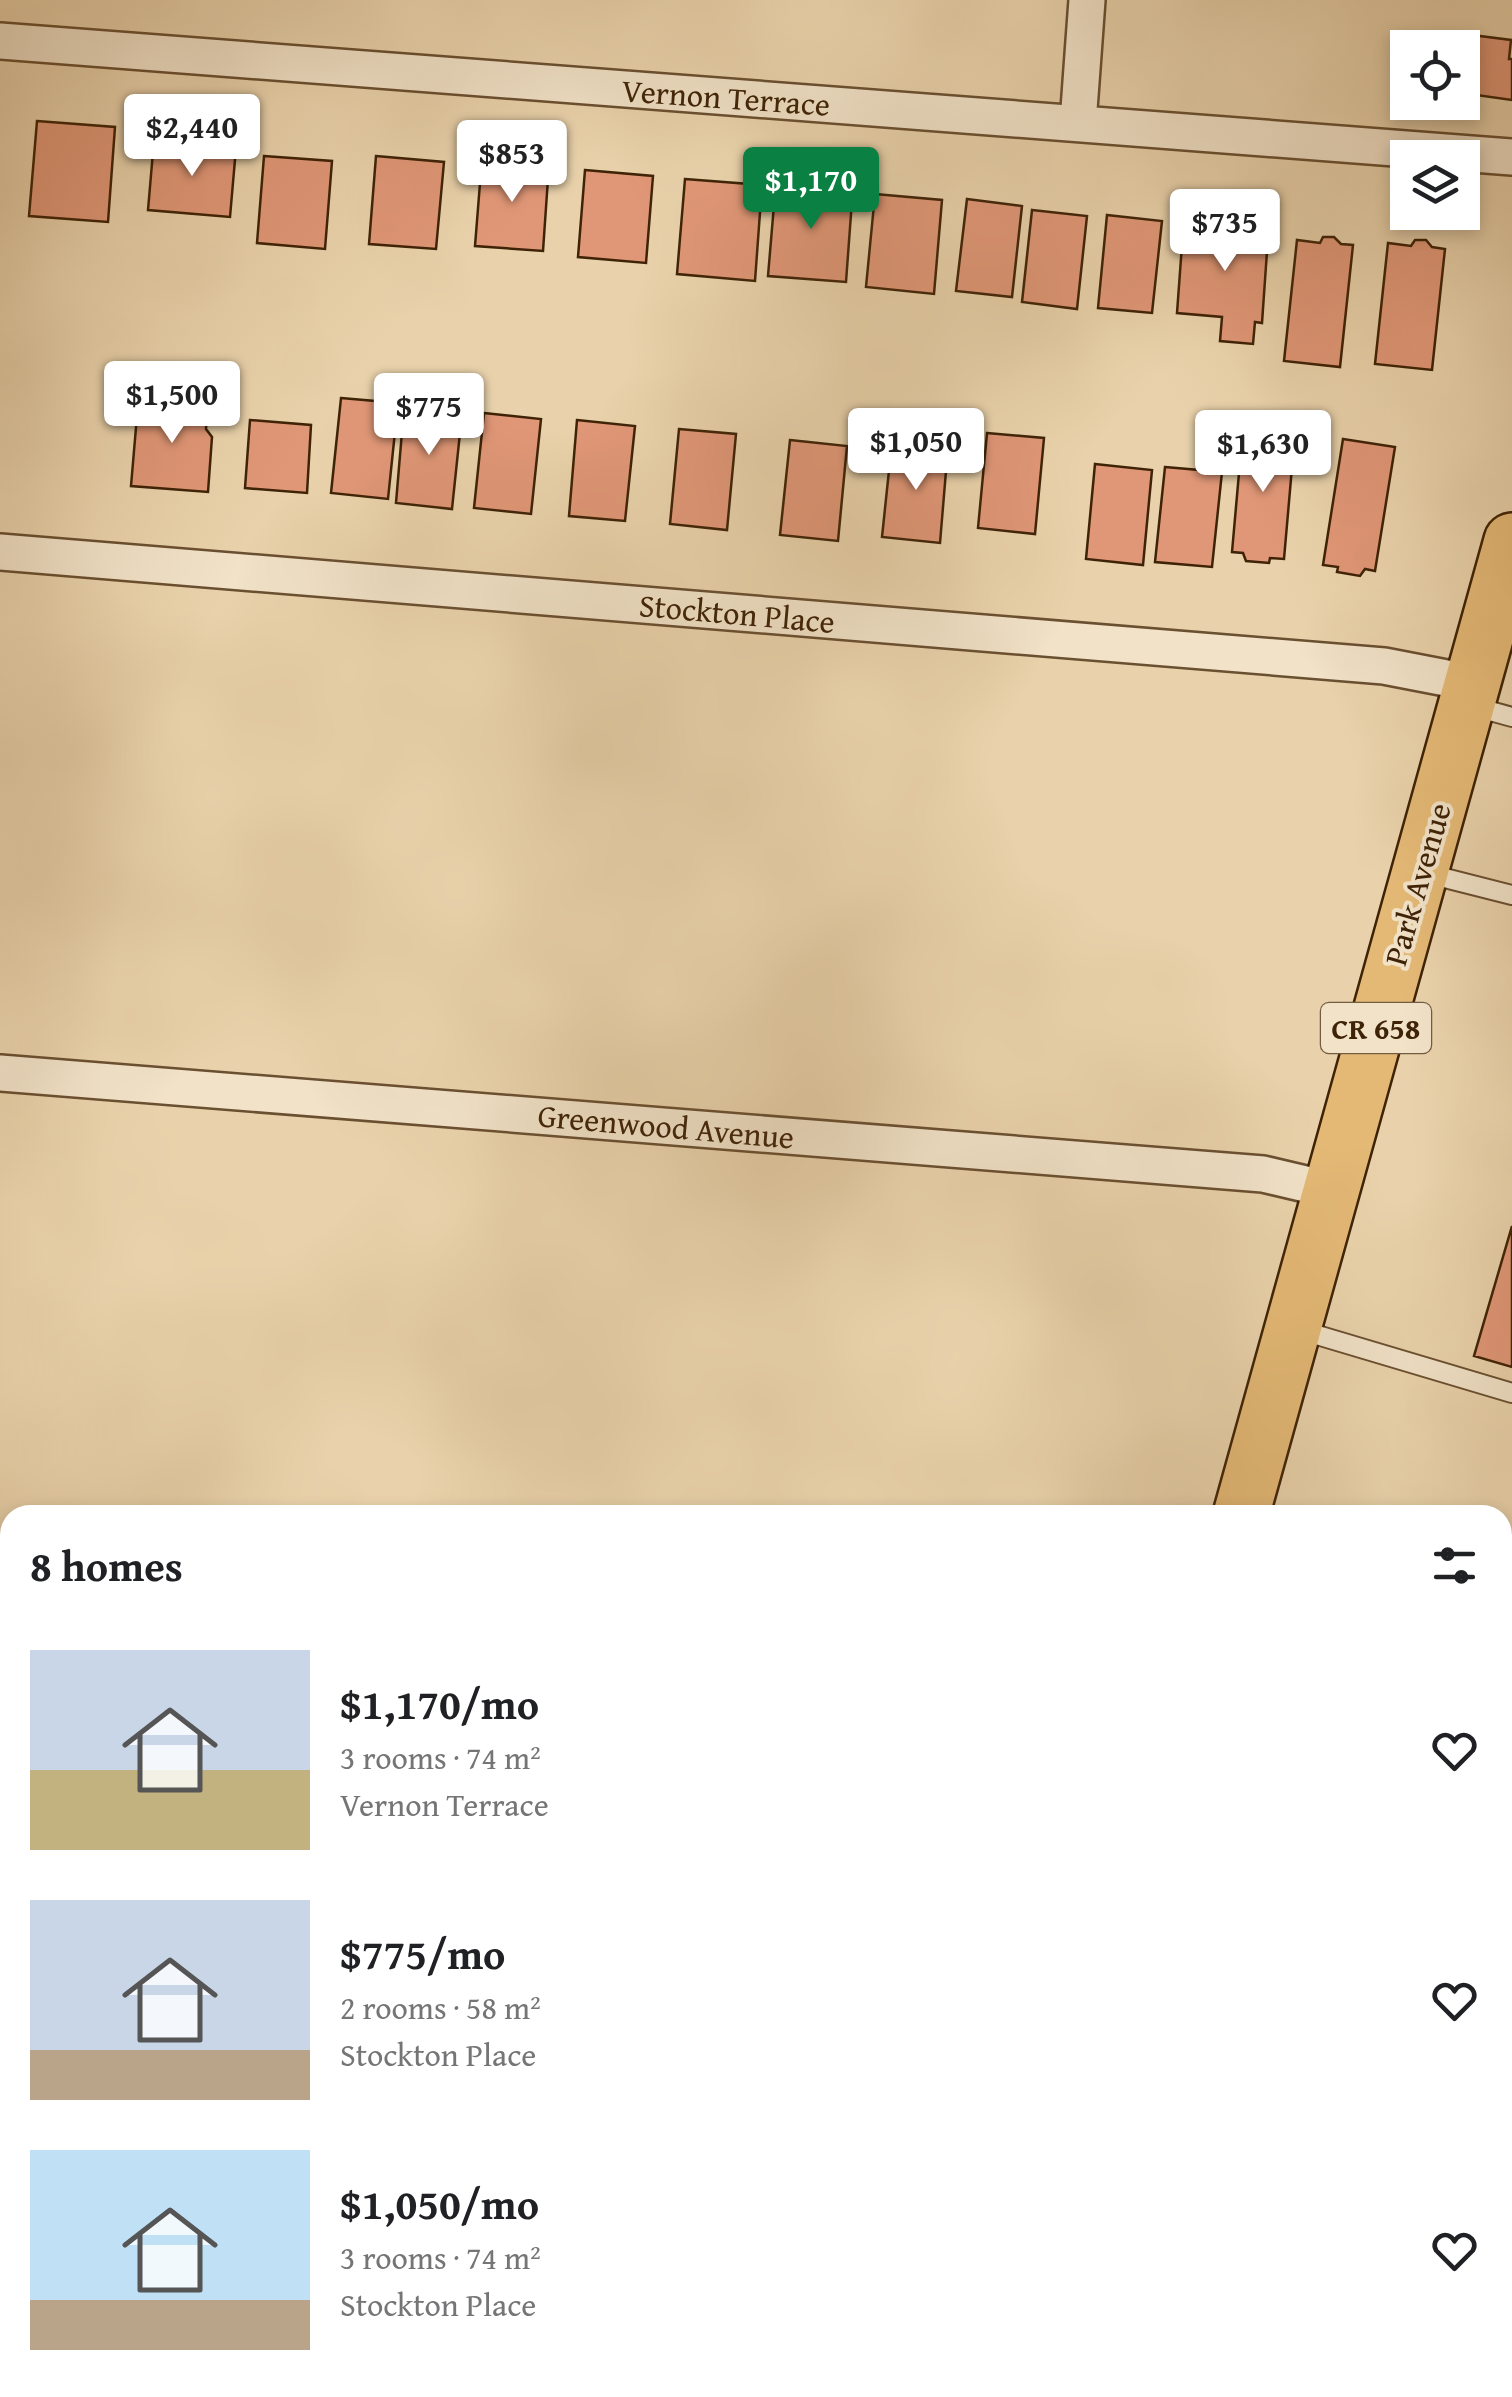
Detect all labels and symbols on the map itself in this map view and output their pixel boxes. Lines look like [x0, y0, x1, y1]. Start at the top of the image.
street label: Vernon Terrace [620, 66, 832, 128]
pin: $2,440 [111, 94, 273, 179]
pin: $853 [453, 120, 571, 205]
pin: $1,170 [730, 147, 892, 232]
pin: $735 [1166, 189, 1284, 274]
pin: $1,500 [91, 361, 253, 446]
pin: $775 [370, 373, 488, 458]
pin: $1,050 [835, 408, 997, 493]
pin: $1,630 [1182, 410, 1344, 495]
street label: Stockton Place [637, 581, 837, 645]
street label: Park Avenue [1371, 797, 1463, 971]
road number: CR 658 [1321, 1003, 1431, 1053]
street label: Greenwood Avenue [536, 1091, 796, 1161]

